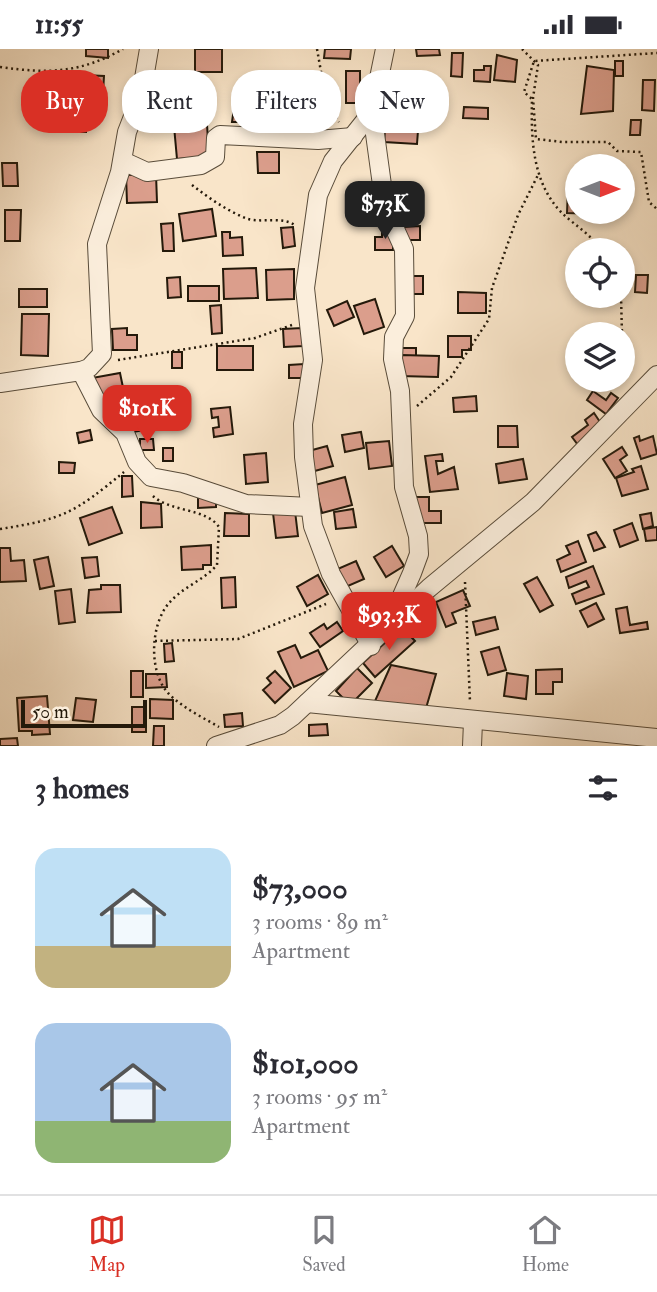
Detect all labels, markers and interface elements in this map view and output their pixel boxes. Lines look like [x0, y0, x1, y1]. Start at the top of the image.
text: 11:55 [35, 9, 83, 41]
chip: Buy [21, 70, 108, 133]
chip: Rent [122, 70, 217, 133]
chip: Filters [231, 70, 341, 133]
chip: New [355, 70, 449, 133]
north arrow [565, 154, 635, 224]
map controls [565, 154, 635, 392]
pin: $73K [344, 181, 426, 241]
text: $73K [361, 189, 409, 218]
button: locate [565, 238, 635, 308]
button: layers [565, 322, 635, 392]
pin: $101K [98, 385, 196, 445]
text: $101K [118, 393, 176, 422]
pin: $93.3K [332, 593, 446, 652]
text: $93.3K [357, 600, 421, 629]
scale bar [21, 697, 147, 729]
text: 50 m [32, 700, 69, 724]
icon: filters [584, 769, 622, 807]
text: 3 homes [35, 770, 129, 807]
text: $73,000 [252, 870, 348, 907]
icon: home [91, 876, 175, 960]
text: 3 rooms · 89 m² [252, 907, 388, 936]
text: Apartment [252, 936, 350, 965]
text: $101,000 [252, 1045, 359, 1082]
icon: home [91, 1051, 175, 1135]
text: 3 rooms · 95 m² [252, 1082, 387, 1111]
text: Apartment [252, 1111, 350, 1140]
tab: Map [88, 1211, 126, 1277]
tab: Saved [302, 1211, 346, 1277]
tab: Home [522, 1211, 569, 1277]

